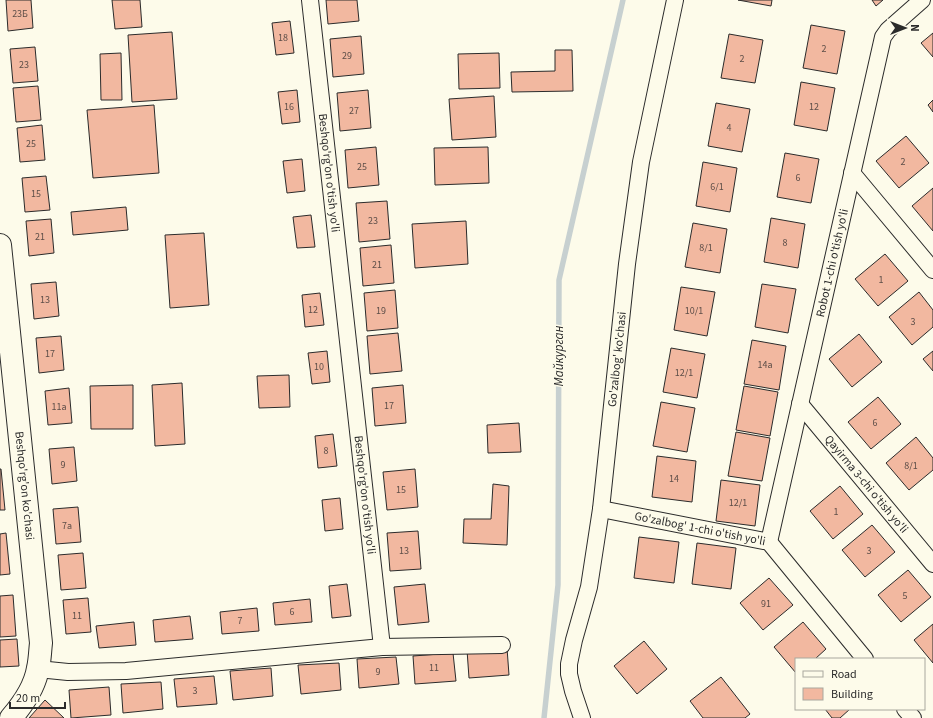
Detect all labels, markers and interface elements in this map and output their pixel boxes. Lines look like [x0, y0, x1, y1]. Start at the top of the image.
house number: 23Б [12, 7, 28, 21]
north arrow [885, 8, 925, 48]
text: N [907, 24, 922, 32]
house number: 18 [278, 31, 288, 45]
house number: 2 [822, 42, 827, 56]
house number: 29 [342, 49, 352, 63]
house number: 2 [740, 52, 745, 66]
house number: 23 [19, 58, 29, 72]
house number: 16 [284, 100, 294, 114]
house number: 12 [809, 100, 819, 114]
house number: 27 [349, 104, 359, 118]
street label: Beshqo'rg'on o'tish yo'li [314, 113, 344, 233]
house number: 4 [727, 121, 732, 135]
house number: 25 [26, 137, 36, 151]
house number: 2 [901, 155, 906, 169]
house number: 25 [357, 160, 367, 174]
house number: 6 [796, 171, 801, 185]
house number: 6/1 [710, 180, 724, 194]
house number: 15 [31, 187, 41, 201]
street label: Robot 1-chi o'tish yo'li [812, 207, 852, 319]
house number: 23 [368, 214, 378, 228]
house number: 21 [35, 230, 45, 244]
house number: 8 [783, 236, 788, 250]
house number: 8/1 [699, 241, 713, 255]
house number: 21 [372, 258, 382, 272]
house number: 1 [879, 273, 884, 287]
house number: 13 [40, 293, 50, 307]
house number: 12 [308, 303, 318, 317]
house number: 19 [376, 304, 386, 318]
house number: 10/1 [685, 304, 703, 318]
street label: Go'zalbog' ko'chasi [603, 311, 630, 408]
house number: 3 [911, 315, 916, 329]
water label: Майкурган [550, 326, 568, 386]
house number: 17 [45, 347, 55, 361]
house number: 14а [758, 358, 772, 372]
house number: 10 [314, 360, 324, 374]
house number: 12/1 [675, 366, 693, 380]
house number: 17 [384, 399, 394, 413]
house number: 11a [52, 400, 66, 414]
house number: 6 [873, 416, 878, 430]
street label: Beshqo'rg'on ko'chasi [11, 431, 39, 541]
street label: Qayirma 3-chi o'tish yo'li [821, 431, 912, 537]
street label: Beshqo'rg'on o'tish yo'li [350, 435, 380, 555]
house number: 8 [324, 444, 329, 458]
house number: 9 [61, 458, 66, 472]
house number: 8/1 [904, 459, 918, 473]
house number: 14 [669, 472, 679, 486]
house number: 15 [396, 483, 406, 497]
house number: 12/1 [729, 496, 747, 510]
house number: 1 [834, 505, 839, 519]
street label: Go'zalbog' 1-chi o'tish yo'li [633, 507, 767, 550]
house number: 7a [62, 519, 72, 533]
house number: 13 [399, 544, 409, 558]
house number: 3 [867, 544, 872, 558]
house number: 5 [903, 589, 908, 603]
house number: 91 [761, 597, 771, 611]
house number: 6 [290, 605, 295, 619]
house number: 11 [72, 609, 82, 623]
house number: 7 [238, 614, 243, 628]
legend [795, 658, 925, 710]
house number: 11 [429, 661, 439, 675]
house number: 9 [376, 665, 381, 679]
text: Road [831, 666, 857, 683]
scale bar [10, 684, 65, 710]
house number: 3 [193, 684, 198, 698]
text: Building [831, 686, 873, 703]
text: 20 m [16, 690, 40, 707]

